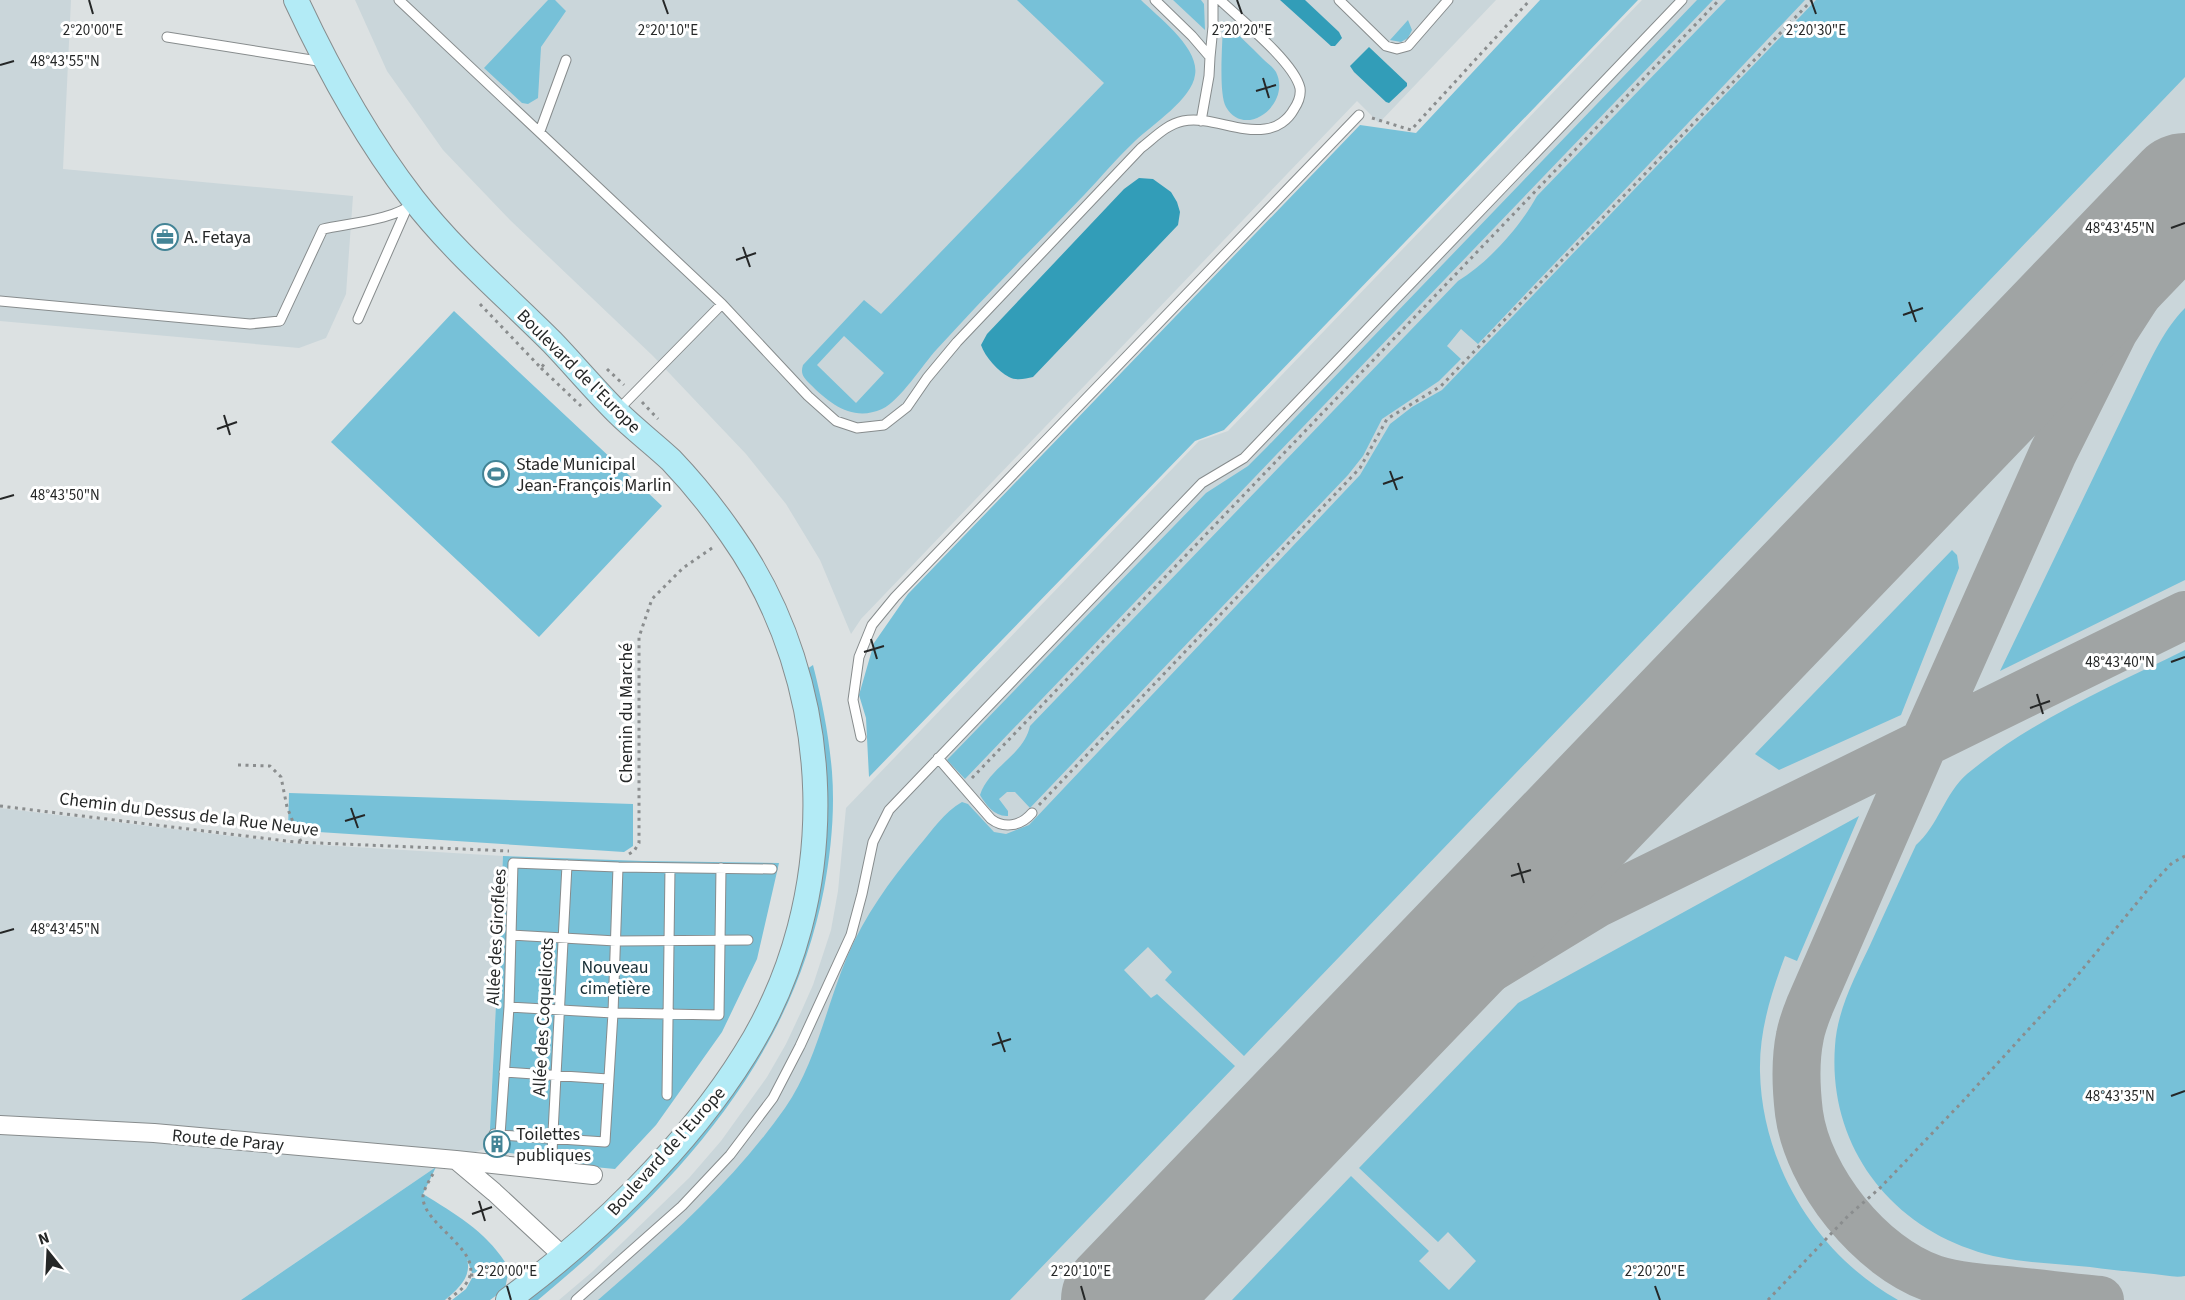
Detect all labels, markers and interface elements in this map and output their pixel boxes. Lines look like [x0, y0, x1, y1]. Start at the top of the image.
text: 2°20'00"E [63, 20, 123, 41]
text: 2°20'10"E [638, 20, 698, 41]
text: 2°20'20"E [1212, 20, 1272, 41]
text: 2°20'30"E [1786, 20, 1846, 41]
text: 48°43'55"N [30, 51, 100, 72]
text: 48°43'45"N [2085, 218, 2155, 239]
office icon: A. Fetaya [150, 222, 180, 252]
place label: A. Fetaya [184, 225, 251, 250]
street label: Boulevard de l'Europe [511, 304, 646, 439]
place label: Stade Municipal Jean-François Marlin [516, 452, 672, 498]
sports icon: Stade Municipal Jean-François Marlin [481, 459, 511, 489]
text: 48°43'50"N [30, 485, 100, 506]
street label: Chemin du Marché [614, 643, 639, 783]
text: 48°43'40"N [2085, 652, 2155, 673]
street label: Chemin du Dessus de la Rue Neuve [58, 786, 320, 843]
street label: Allée des Giroflées [480, 868, 513, 1006]
text: 48°43'45"N [30, 919, 100, 940]
street label: Allée des Coquelicots [527, 937, 560, 1097]
park label: Nouveau cimetière [580, 955, 650, 1001]
street label: Boulevard de l'Europe [602, 1081, 731, 1221]
text: 48°43'35"N [2085, 1086, 2155, 1107]
place label: Toilettes publiques [516, 1122, 591, 1168]
street label: Route de Paray [171, 1123, 286, 1158]
building icon: Toilettes publiques [482, 1129, 512, 1159]
north arrow [18, 1222, 78, 1282]
text: N [35, 1227, 52, 1251]
text: 2°20'00"E [477, 1261, 537, 1282]
text: 2°20'10"E [1051, 1261, 1111, 1282]
text: 2°20'20"E [1625, 1261, 1685, 1282]

